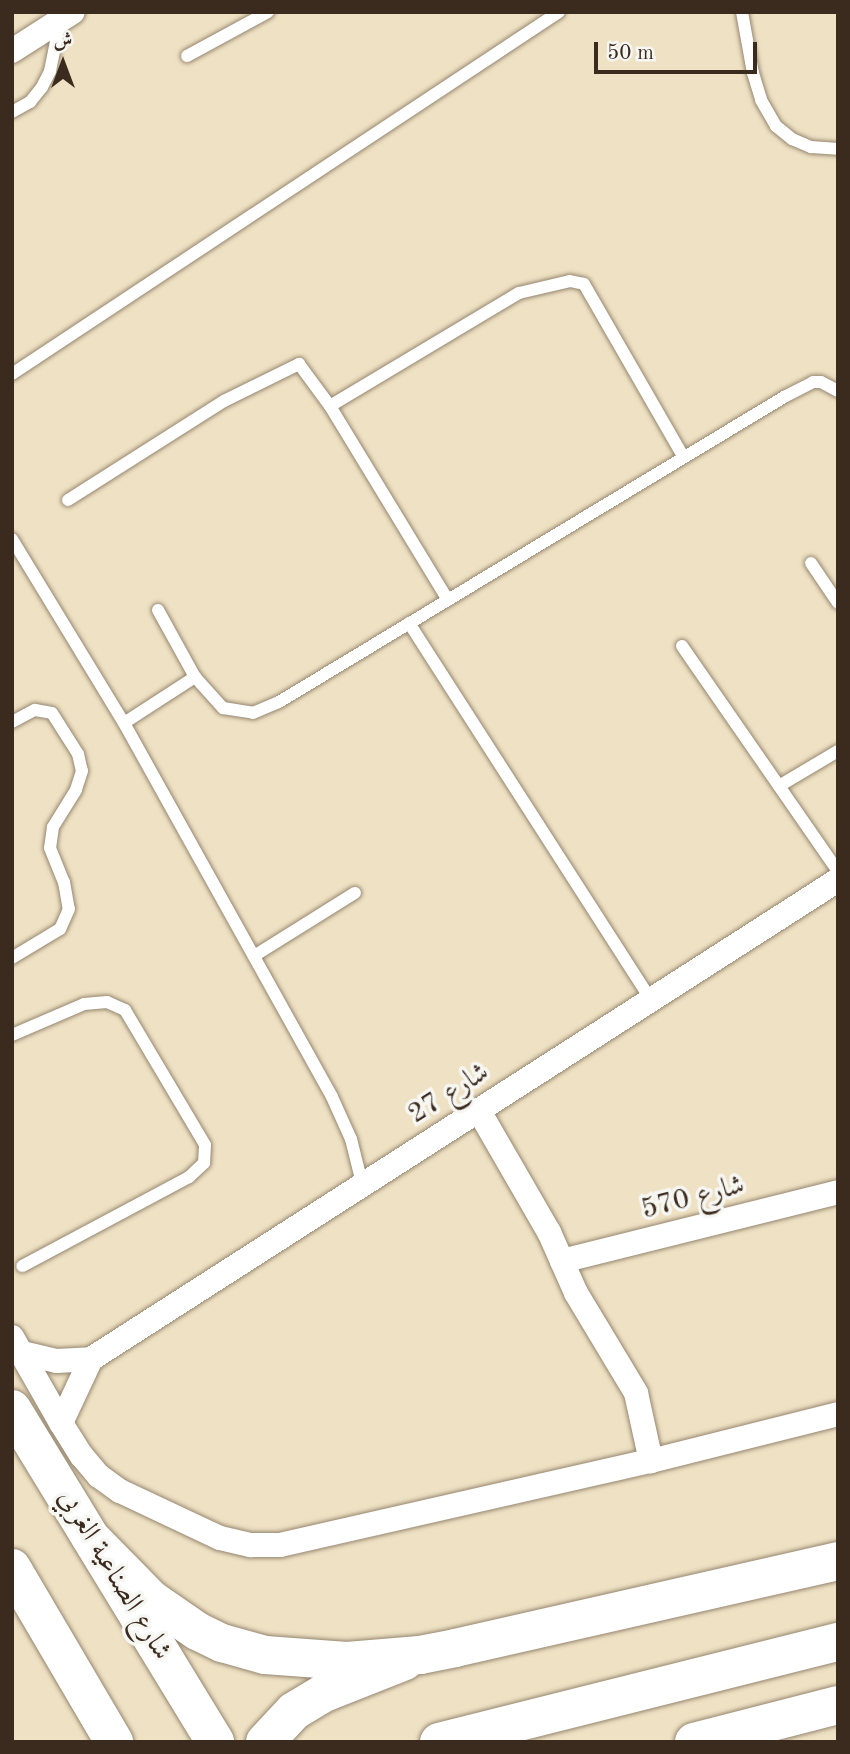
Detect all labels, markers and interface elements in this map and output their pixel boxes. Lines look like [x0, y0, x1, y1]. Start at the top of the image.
north arrow [28, 28, 98, 98]
scale bar [598, 28, 761, 72]
text: ش [54, 32, 72, 51]
text: 50 m [607, 43, 654, 64]
street label: شارع 27 [402, 1056, 496, 1132]
street label: شارع 570 [638, 1169, 748, 1227]
street label: شارع الصناعية الغربي [50, 1484, 178, 1666]

